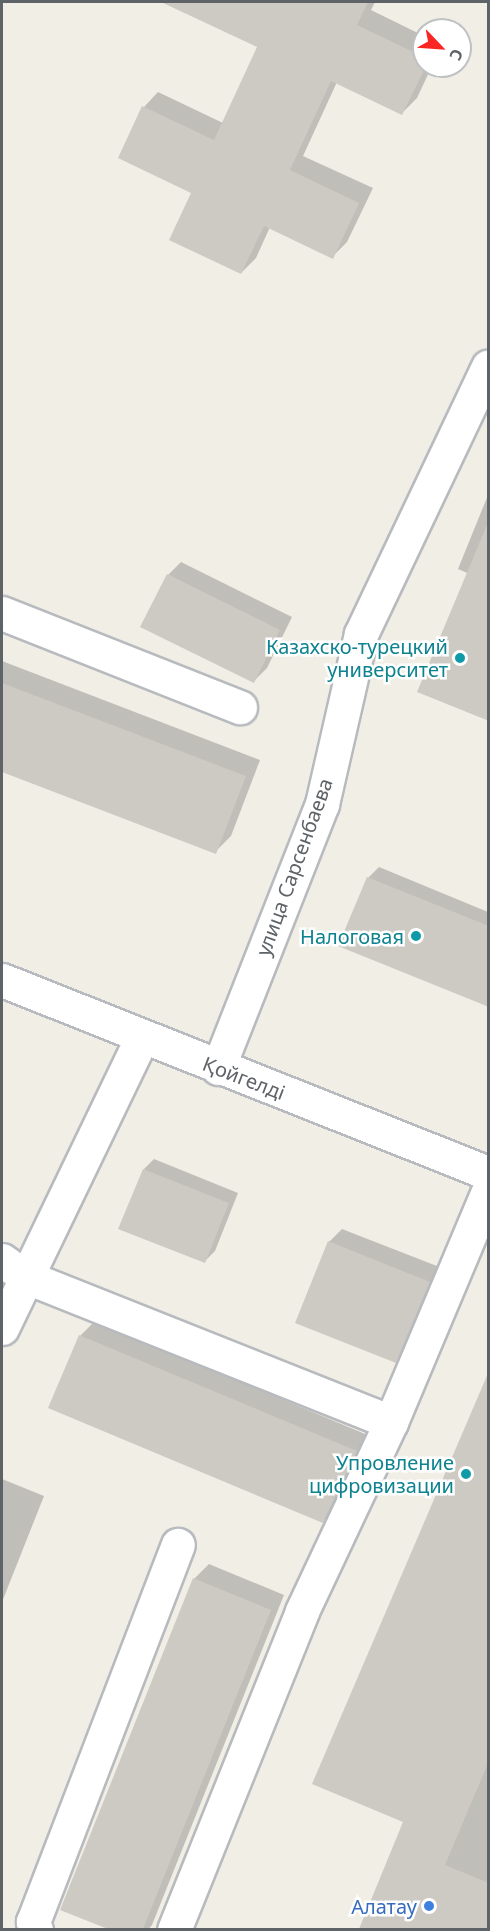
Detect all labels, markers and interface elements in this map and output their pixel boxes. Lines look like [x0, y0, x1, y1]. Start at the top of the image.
north arrow [412, 18, 472, 78]
text: С [444, 45, 469, 64]
place label: Казахско-турецкий университет [266, 634, 448, 681]
marker: Казахско-турецкий университет [453, 651, 467, 665]
street label: улица Сарсенбаева [251, 775, 337, 959]
place label: Налоговая [300, 924, 404, 948]
marker: Налоговая [409, 929, 423, 943]
street label: Қойгелді [199, 1051, 289, 1105]
place label: Упровление цифровизации [309, 1450, 454, 1497]
marker: Упровление цифровизации [459, 1467, 473, 1481]
place label: Алатау [351, 1894, 417, 1918]
marker: Алатау [422, 1899, 436, 1913]

